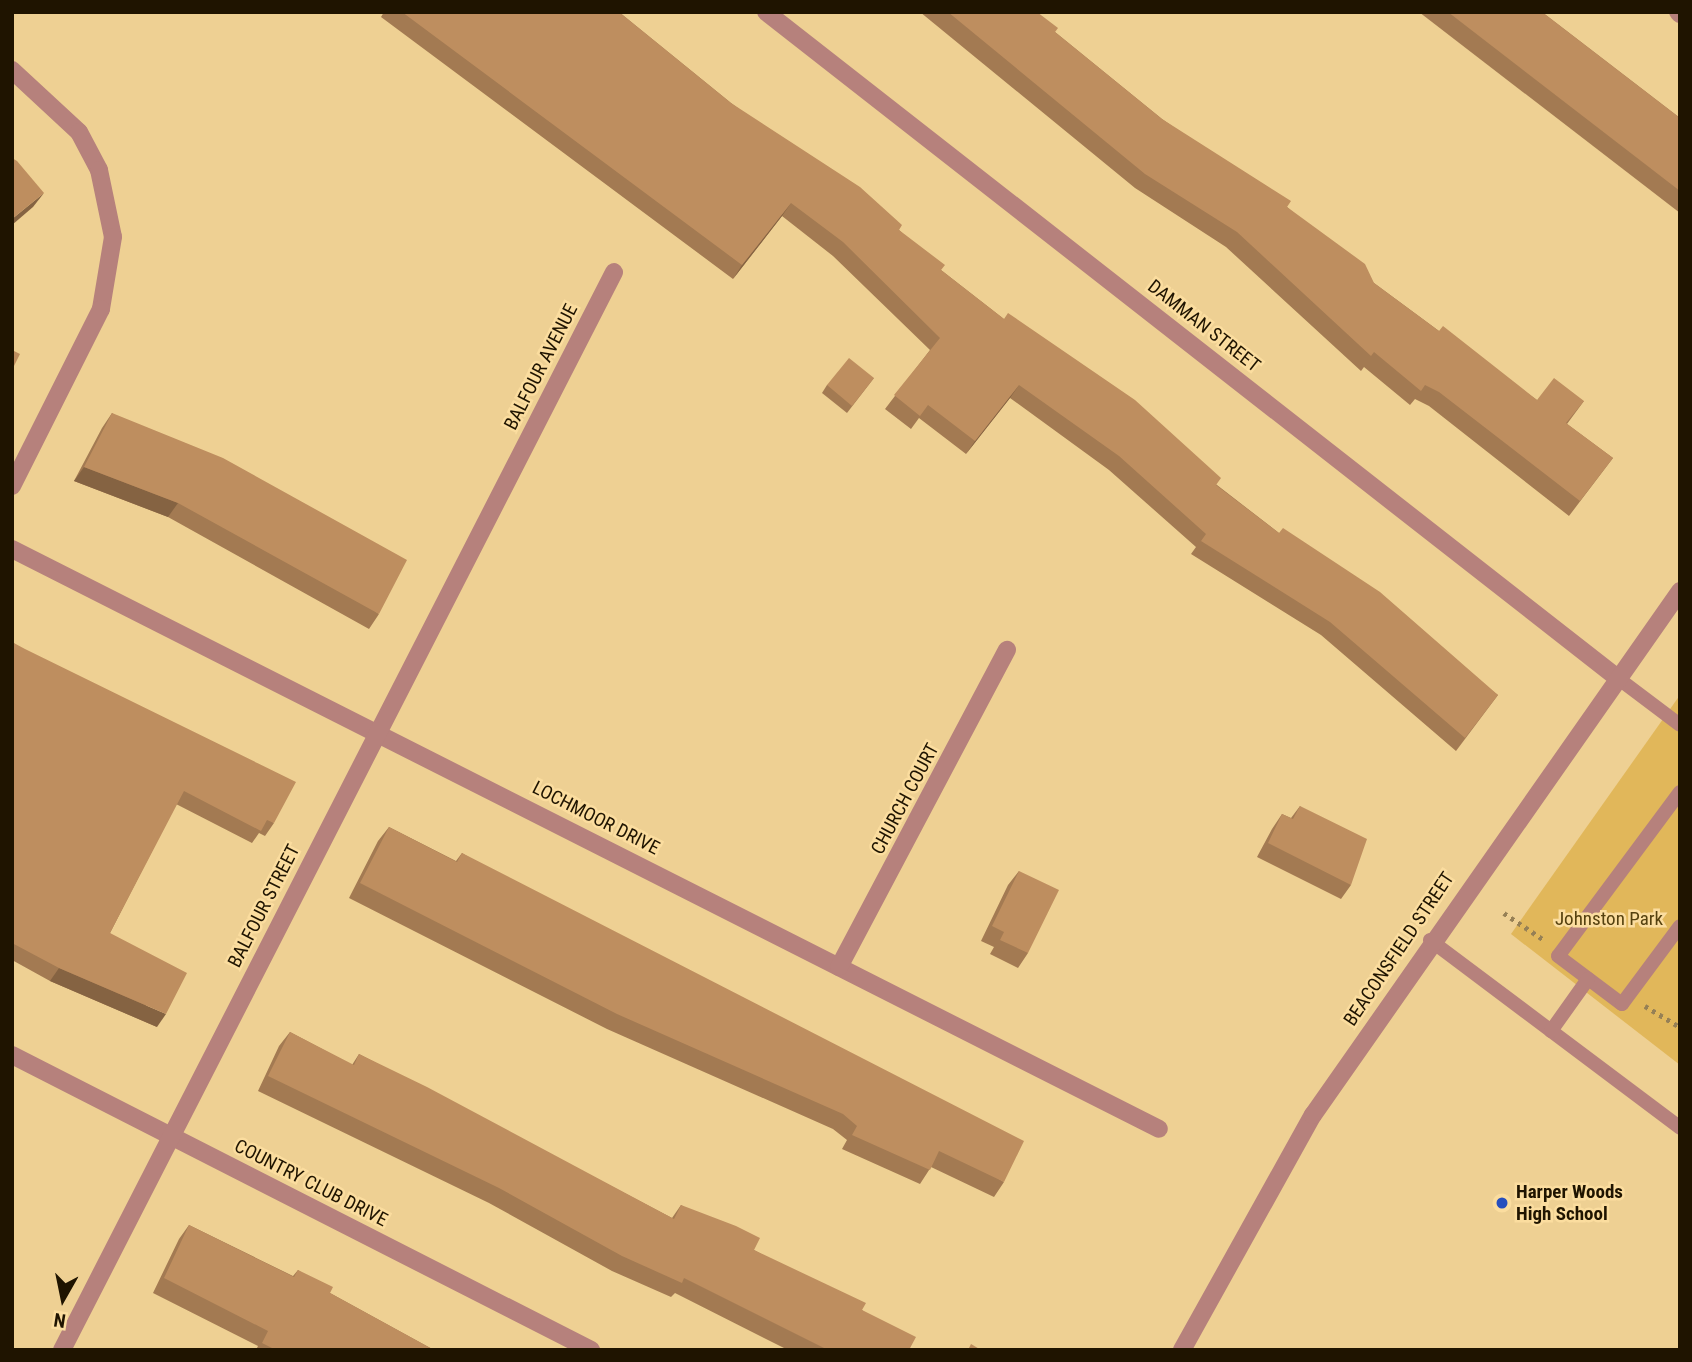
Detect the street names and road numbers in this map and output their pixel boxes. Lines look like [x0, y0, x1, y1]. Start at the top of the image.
street label: DAMMAN STREET [1143, 275, 1265, 377]
street label: BALFOUR AVENUE [499, 300, 583, 434]
street label: CHURCH COURT [866, 740, 944, 858]
street label: LOCHMOOR DRIVE [529, 776, 663, 860]
street label: BALFOUR STREET [223, 841, 305, 971]
street label: BEACONSFIELD STREET [1339, 868, 1459, 1030]
street label: COUNTRY CLUB DRIVE [231, 1135, 391, 1231]

